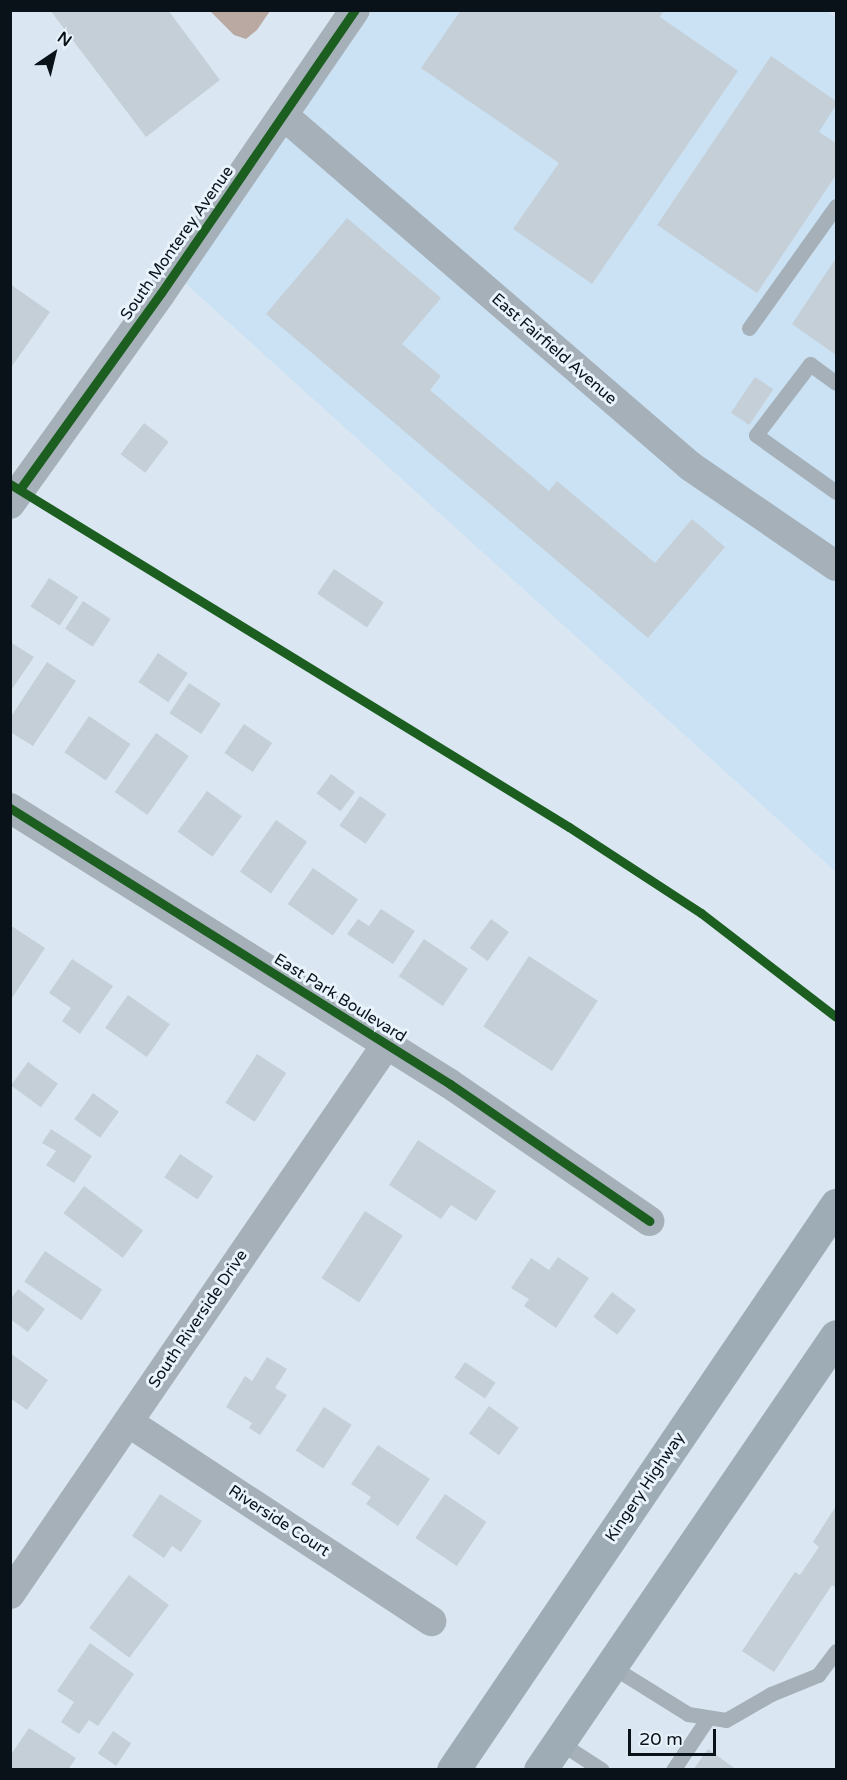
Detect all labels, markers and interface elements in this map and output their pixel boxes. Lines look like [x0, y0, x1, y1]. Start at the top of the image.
north arrow [24, 24, 84, 84]
text: N [53, 27, 75, 51]
street label: South Monterey Avenue [116, 162, 238, 324]
street label: East Fairfield Avenue [488, 289, 620, 409]
street label: East Park Boulevard [270, 950, 410, 1046]
street label: South Riverside Drive [145, 1246, 251, 1392]
street label: Kingery Highway [601, 1429, 689, 1545]
street label: Riverside Court [225, 1481, 333, 1561]
scale bar [631, 1717, 720, 1755]
text: 20 m [639, 1728, 683, 1750]

